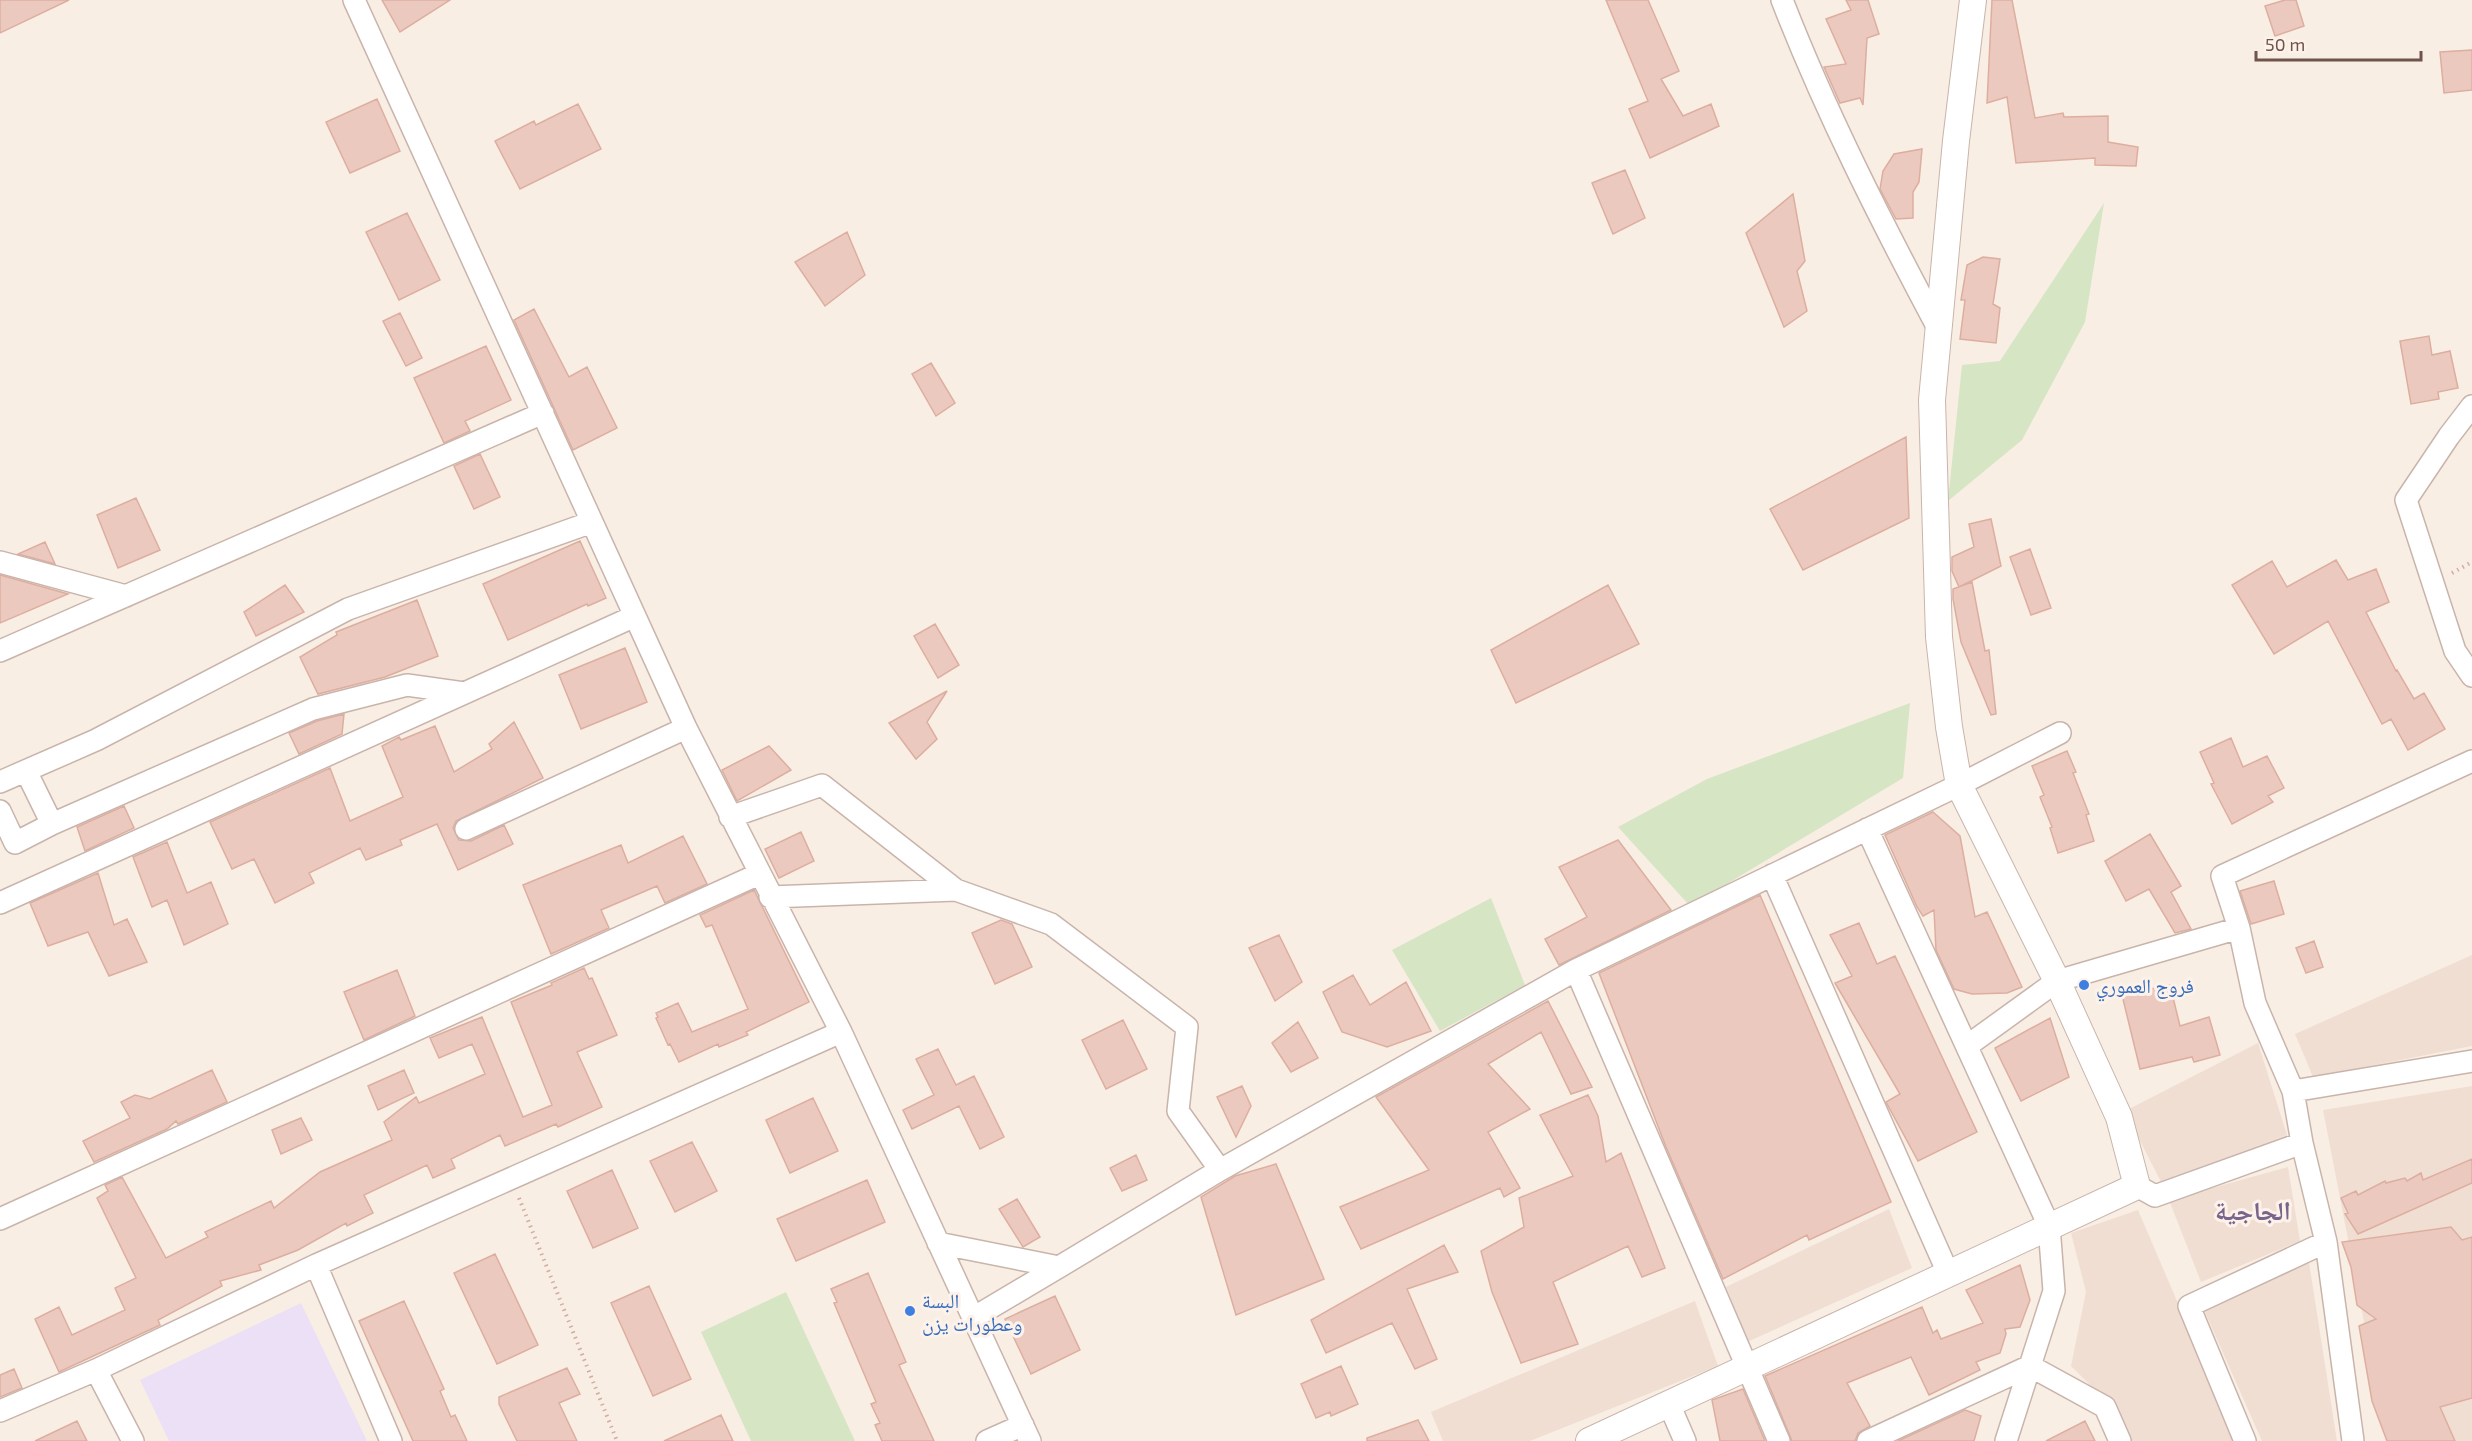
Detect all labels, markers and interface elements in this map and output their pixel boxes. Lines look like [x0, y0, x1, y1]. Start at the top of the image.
scale bar [2256, 24, 2421, 62]
text: 50 m [2265, 33, 2305, 55]
place label: فروج العموري [2096, 973, 2194, 1002]
marker: فروج العموري [2077, 978, 2091, 992]
district label: الجاجية [2215, 1194, 2291, 1225]
place label: البسة وعطورات يزن [922, 1288, 1022, 1336]
marker: البسة وعطورات يزن [903, 1304, 917, 1318]

